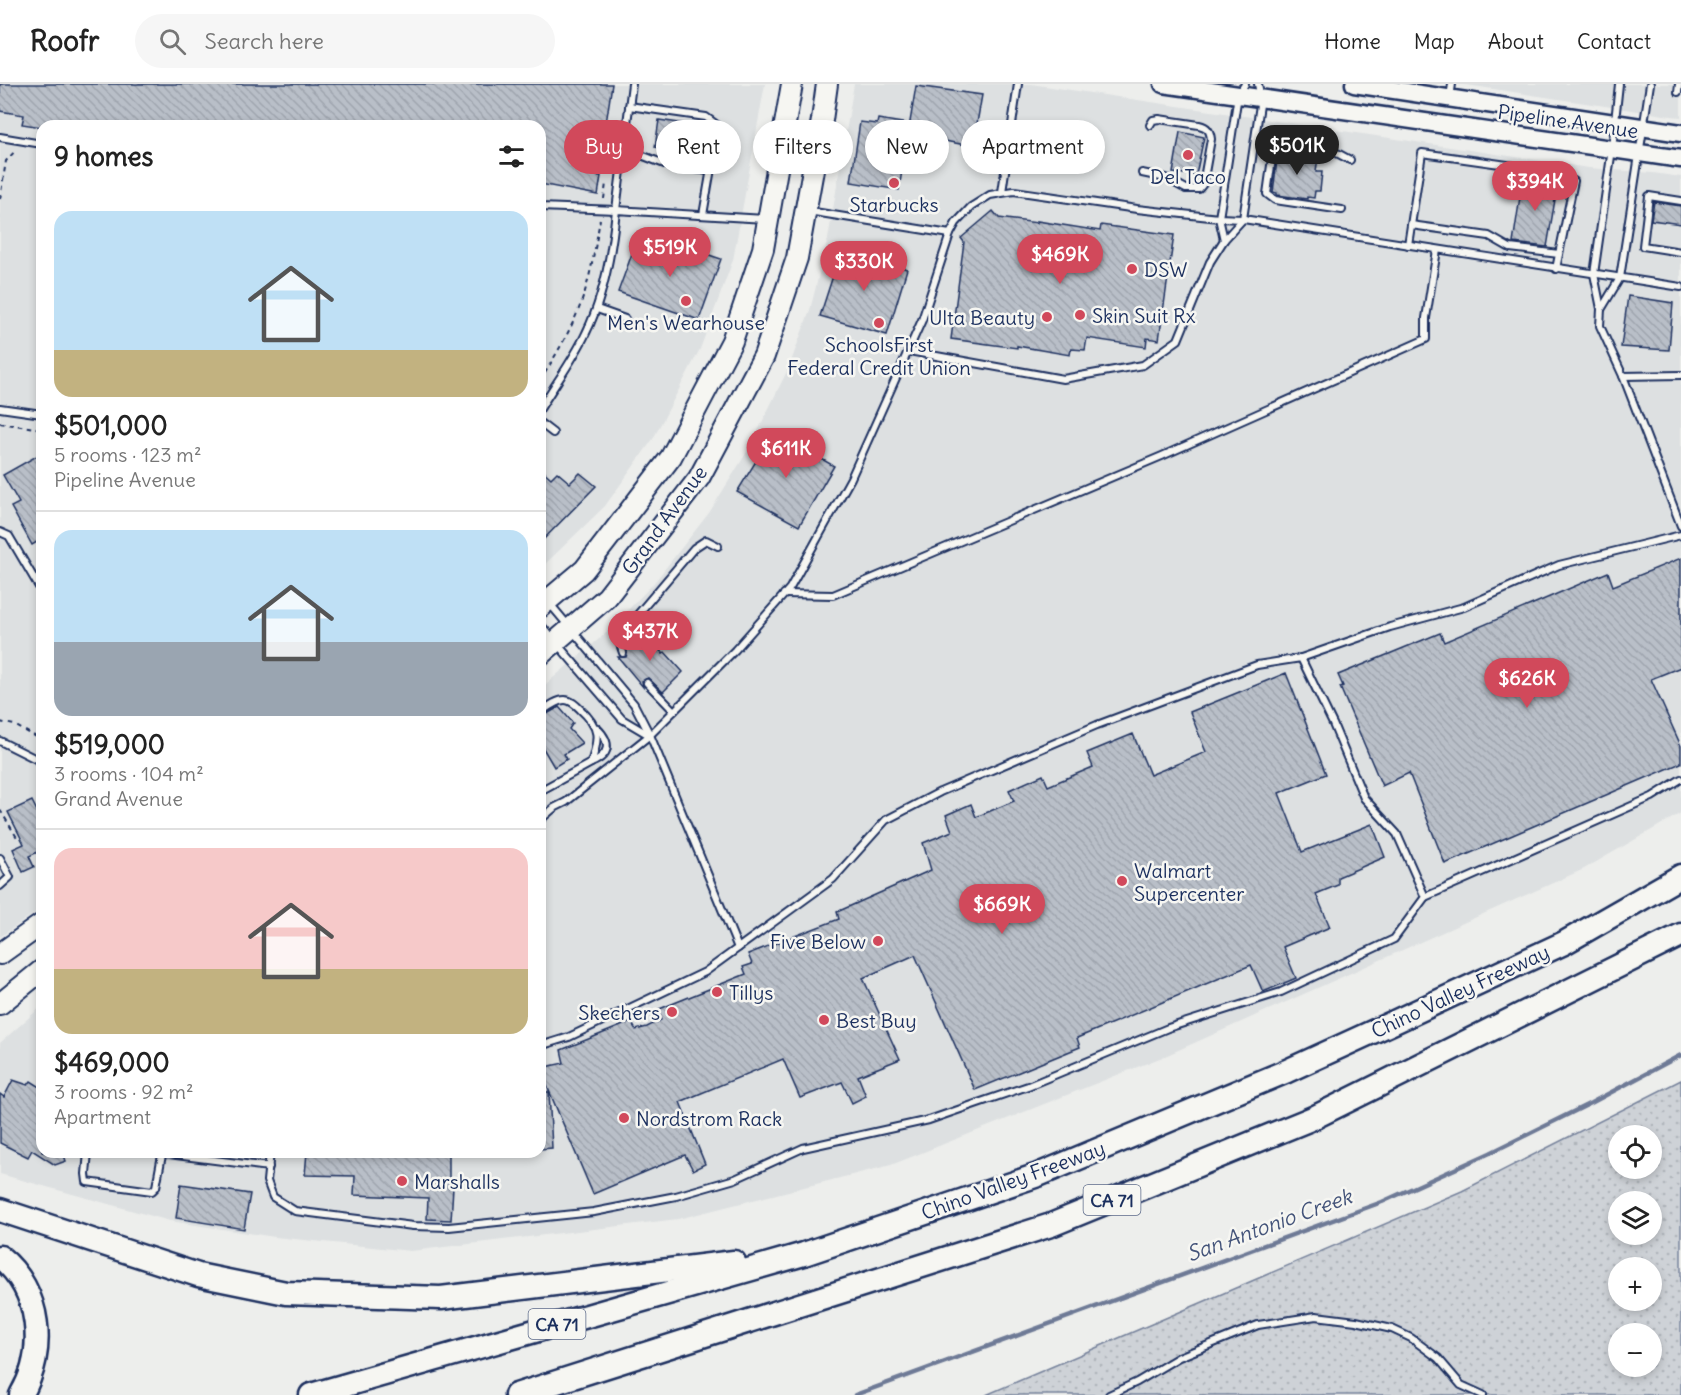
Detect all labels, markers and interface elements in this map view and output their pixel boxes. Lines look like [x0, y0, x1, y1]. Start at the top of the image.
search box [135, 14, 555, 68]
text: Roofr [30, 23, 99, 59]
icon: search [156, 25, 189, 58]
text: Search here [204, 27, 324, 55]
text: Home [1324, 28, 1381, 55]
text: Map [1414, 28, 1455, 55]
text: About [1488, 28, 1544, 55]
text: Contact [1577, 28, 1651, 55]
street label: Pipeline Avenue [1496, 99, 1640, 143]
chip: Buy [564, 120, 644, 174]
chip: Rent [656, 120, 741, 174]
chip: Filters [753, 120, 853, 174]
chip: New [865, 120, 949, 174]
chip: Apartment [961, 120, 1105, 174]
pin: $501K [1255, 125, 1339, 176]
text: $501K [1269, 132, 1325, 157]
text: 9 homes [54, 140, 153, 173]
icon: filters [495, 140, 528, 173]
marker: Del Taco [1181, 148, 1195, 162]
pin: $394K [1493, 161, 1577, 212]
place label: Del Taco [1150, 164, 1226, 189]
text: $394K [1506, 168, 1564, 193]
marker: Starbucks [887, 176, 901, 190]
place label: Starbucks [849, 192, 939, 217]
pin: $519K [628, 227, 712, 278]
text: $519K [643, 234, 697, 259]
pin: $469K [1018, 234, 1102, 285]
pin: $330K [822, 241, 906, 292]
text: $469K [1031, 241, 1089, 266]
text: $330K [834, 248, 894, 273]
icon: home [237, 250, 345, 358]
place label: DSW [1144, 257, 1187, 282]
marker: DSW [1125, 262, 1139, 276]
marker: Men's Wearhouse [679, 294, 693, 308]
place label: Skin Suit Rx [1092, 303, 1196, 328]
place label: Ulta Beauty [929, 305, 1035, 330]
marker: Skin Suit Rx [1073, 308, 1087, 322]
place label: Men's Wearhouse [607, 310, 765, 335]
marker: Ulta Beauty [1040, 310, 1054, 324]
marker: SchoolsFirst Federal Credit Union [872, 316, 886, 330]
place label: SchoolsFirst Federal Credit Union [787, 332, 971, 380]
text: $501,000 [54, 409, 168, 442]
pin: $611K [744, 428, 828, 479]
text: $611K [761, 435, 811, 460]
text: 5 rooms · 123 m² [54, 442, 201, 467]
street label: Grand Avenue [616, 460, 712, 580]
text: Pipeline Avenue [54, 467, 196, 492]
icon: home [237, 569, 345, 677]
pin: $437K [608, 611, 692, 662]
text: $437K [622, 618, 678, 643]
pin: $626K [1485, 658, 1569, 709]
text: $626K [1498, 665, 1556, 690]
text: $519,000 [54, 728, 165, 761]
text: 3 rooms · 104 m² [54, 761, 204, 786]
text: Grand Avenue [54, 786, 183, 811]
place label: Walmart Supercenter [1134, 858, 1244, 906]
marker: Walmart Supercenter [1115, 874, 1129, 888]
pin: $669K [960, 884, 1044, 935]
icon: home [237, 887, 345, 995]
text: $669K [973, 891, 1031, 916]
place label: Five Below [770, 929, 866, 954]
marker: Five Below [871, 934, 885, 948]
street label: Chino Valley Freeway [1367, 939, 1553, 1043]
place label: Tillys [729, 980, 773, 1005]
marker: Tillys [710, 985, 724, 999]
place label: Skechers [578, 1000, 660, 1025]
marker: Skechers [665, 1005, 679, 1019]
place label: Best Buy [836, 1008, 917, 1033]
marker: Best Buy [817, 1013, 831, 1027]
text: $469,000 [54, 1046, 170, 1079]
text: 3 rooms · 92 m² [54, 1079, 193, 1104]
text: Apartment [54, 1104, 151, 1129]
place label: Nordstrom Rack [636, 1106, 782, 1131]
marker: Nordstrom Rack [617, 1111, 631, 1125]
map controls [1608, 1125, 1662, 1377]
button: locate [1608, 1125, 1662, 1179]
street label: Chino Valley Freeway [918, 1135, 1108, 1225]
place label: Marshalls [414, 1169, 500, 1194]
marker: Marshalls [395, 1174, 409, 1188]
water label: San Antonio Creek [1183, 1182, 1356, 1267]
road number: CA 71 [1084, 1185, 1140, 1215]
button: layers [1608, 1191, 1662, 1245]
button: + [1608, 1257, 1662, 1311]
road number: CA 71 [528, 1309, 586, 1339]
button: − [1608, 1323, 1662, 1377]

